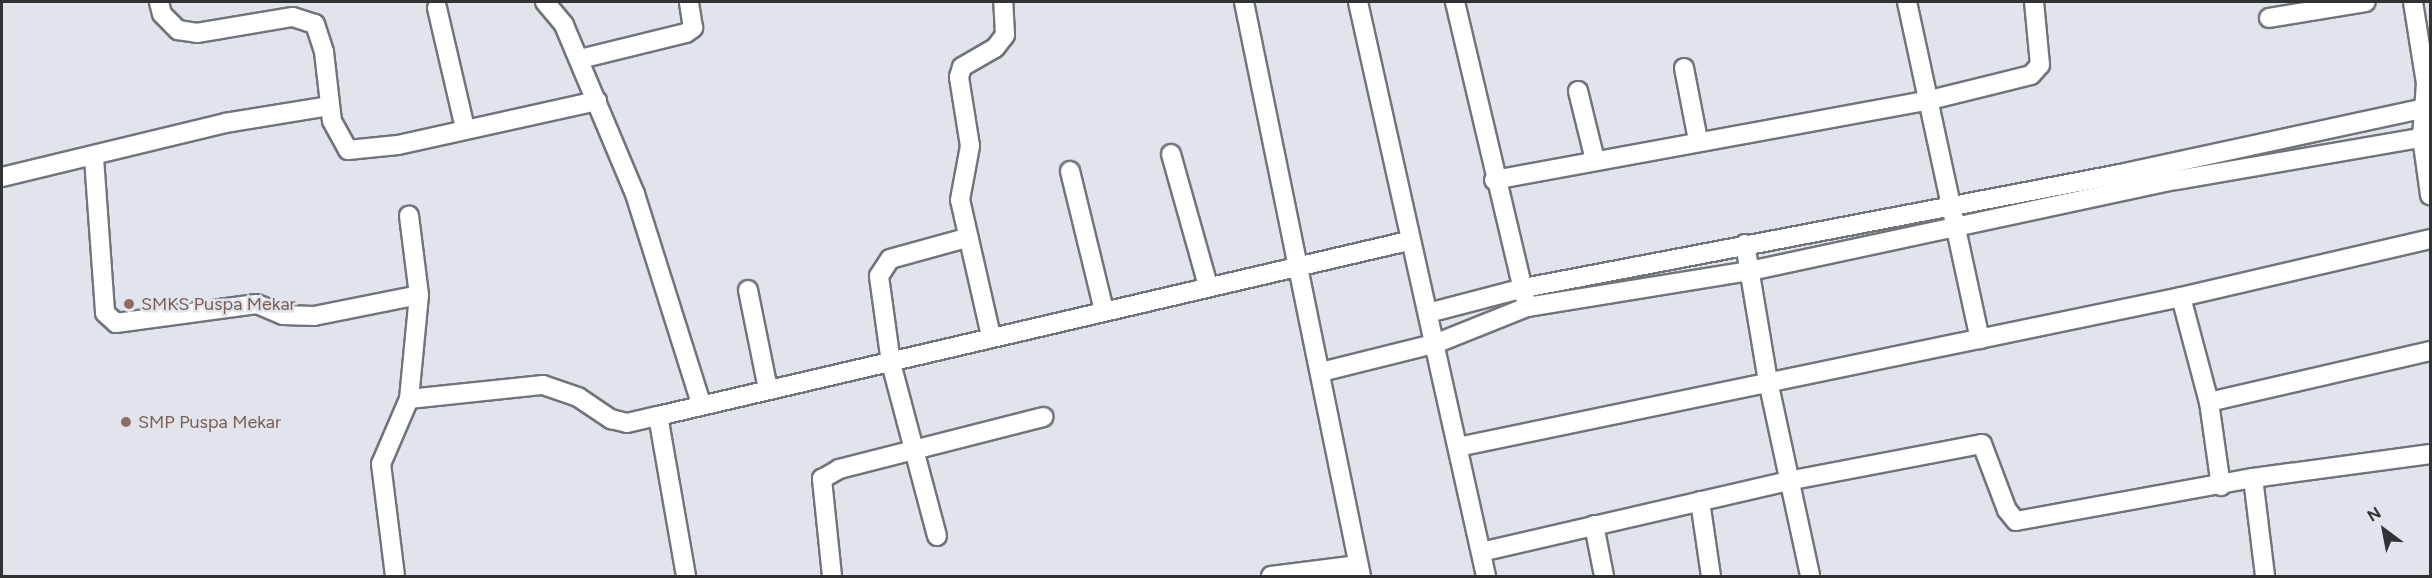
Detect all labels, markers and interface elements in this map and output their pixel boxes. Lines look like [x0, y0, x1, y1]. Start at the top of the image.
place label: SMKS Puspa Mekar [141, 293, 296, 315]
marker: SMKS Puspa Mekar [122, 297, 136, 311]
place label: SMP Puspa Mekar [138, 411, 281, 433]
marker: SMP Puspa Mekar [119, 415, 133, 429]
north arrow [2354, 500, 2414, 560]
text: N [2364, 503, 2384, 526]

